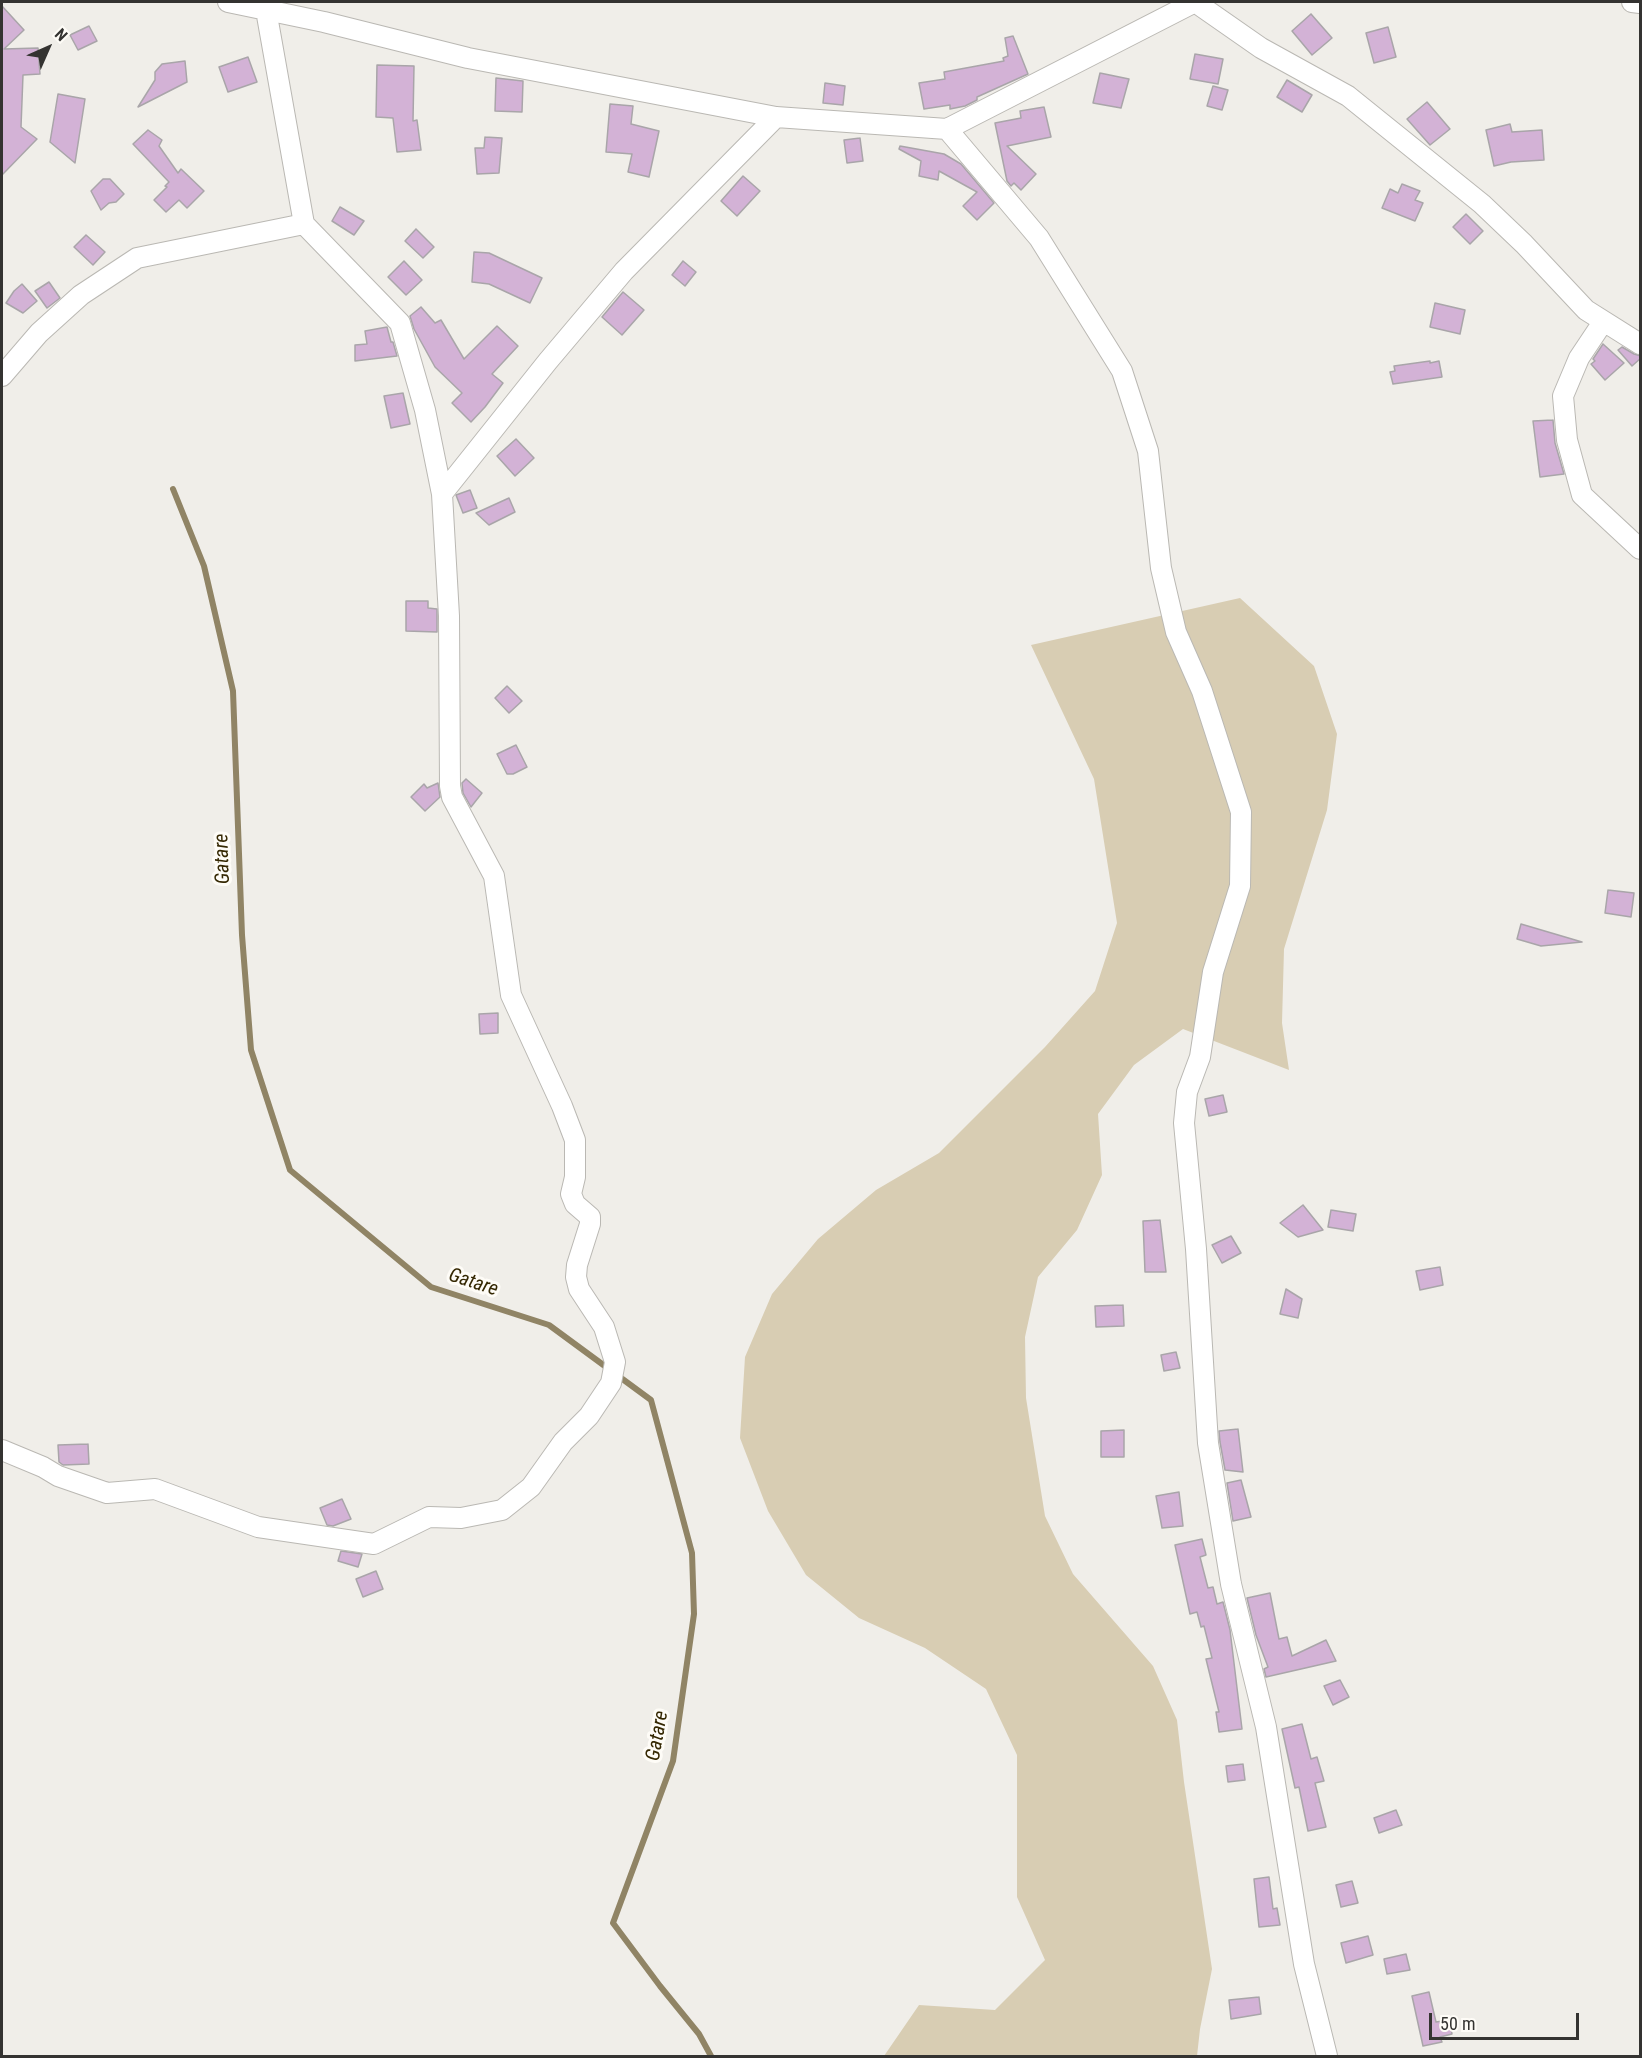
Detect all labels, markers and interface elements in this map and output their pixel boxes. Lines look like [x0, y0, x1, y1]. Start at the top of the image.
north arrow [18, 18, 78, 78]
text: N [51, 25, 71, 45]
water label: Gatare [210, 833, 236, 885]
water label: Gatare [445, 1264, 501, 1302]
water label: Gatare [642, 1709, 674, 1763]
scale bar [1432, 2001, 1582, 2039]
text: 50 m [1440, 2013, 1475, 2034]

